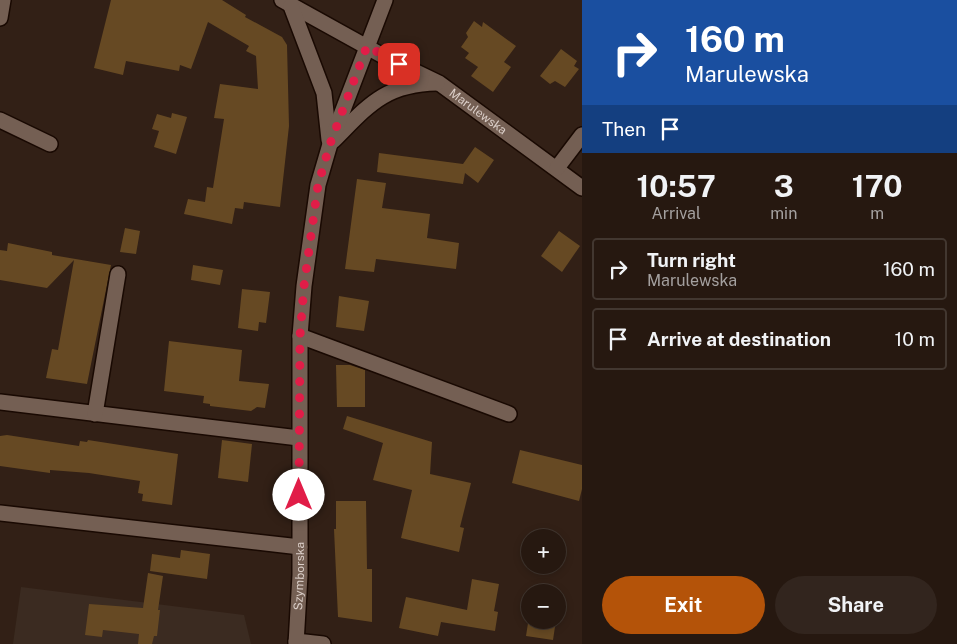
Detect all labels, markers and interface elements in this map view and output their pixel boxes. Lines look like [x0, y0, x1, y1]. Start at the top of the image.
text: 160 m [685, 19, 785, 60]
icon: right [602, 20, 667, 85]
pin [378, 43, 420, 85]
icon: arrive [385, 50, 413, 78]
text: Marulewska [685, 61, 809, 87]
street label: Marulewska [447, 86, 509, 137]
icon: arrive [656, 115, 684, 143]
text: Then [602, 118, 646, 140]
text: 10:57 [636, 168, 716, 204]
text: 3 [774, 168, 794, 204]
text: 170 [852, 168, 903, 204]
text: Arrival [651, 204, 701, 223]
text: min [770, 204, 797, 223]
text: m [870, 204, 884, 223]
text: Turn right [647, 249, 736, 271]
icon: right [604, 255, 632, 283]
text: 160 m [883, 258, 935, 280]
text: Marulewska [647, 271, 737, 290]
icon: arrive [604, 325, 632, 353]
text: Arrive at destination [647, 328, 831, 350]
text: 10 m [895, 328, 935, 350]
position arrow [272, 468, 324, 520]
map controls [521, 529, 566, 629]
button: + [521, 529, 566, 574]
street label: Szymborska [291, 542, 307, 611]
button: Exit [602, 576, 765, 634]
button: Share [775, 576, 937, 634]
button: − [521, 584, 566, 629]

